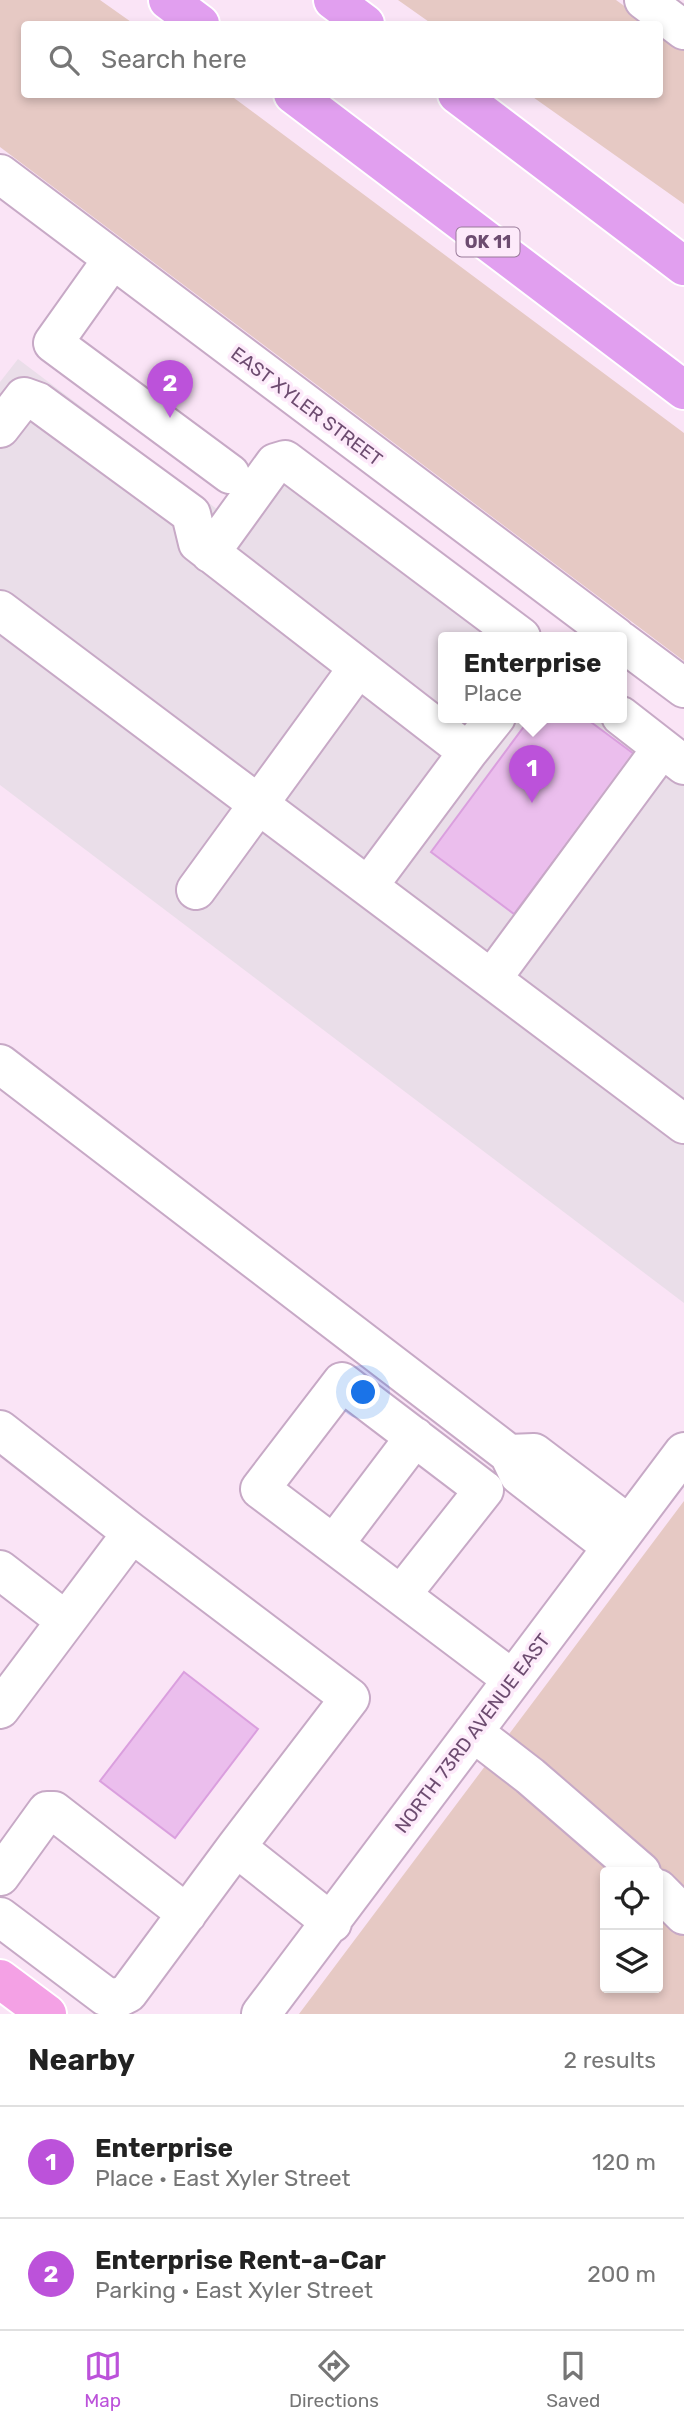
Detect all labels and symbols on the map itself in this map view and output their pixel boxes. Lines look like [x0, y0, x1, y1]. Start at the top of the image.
road number: OK 11 [456, 228, 520, 256]
street label: EAST XYLER STREET [226, 342, 387, 471]
pin: 2 [147, 360, 193, 418]
pin: 1 [509, 745, 555, 803]
your location [346, 1375, 380, 1409]
street label: NORTH 73RD AVENUE EAST [390, 1629, 555, 1837]

